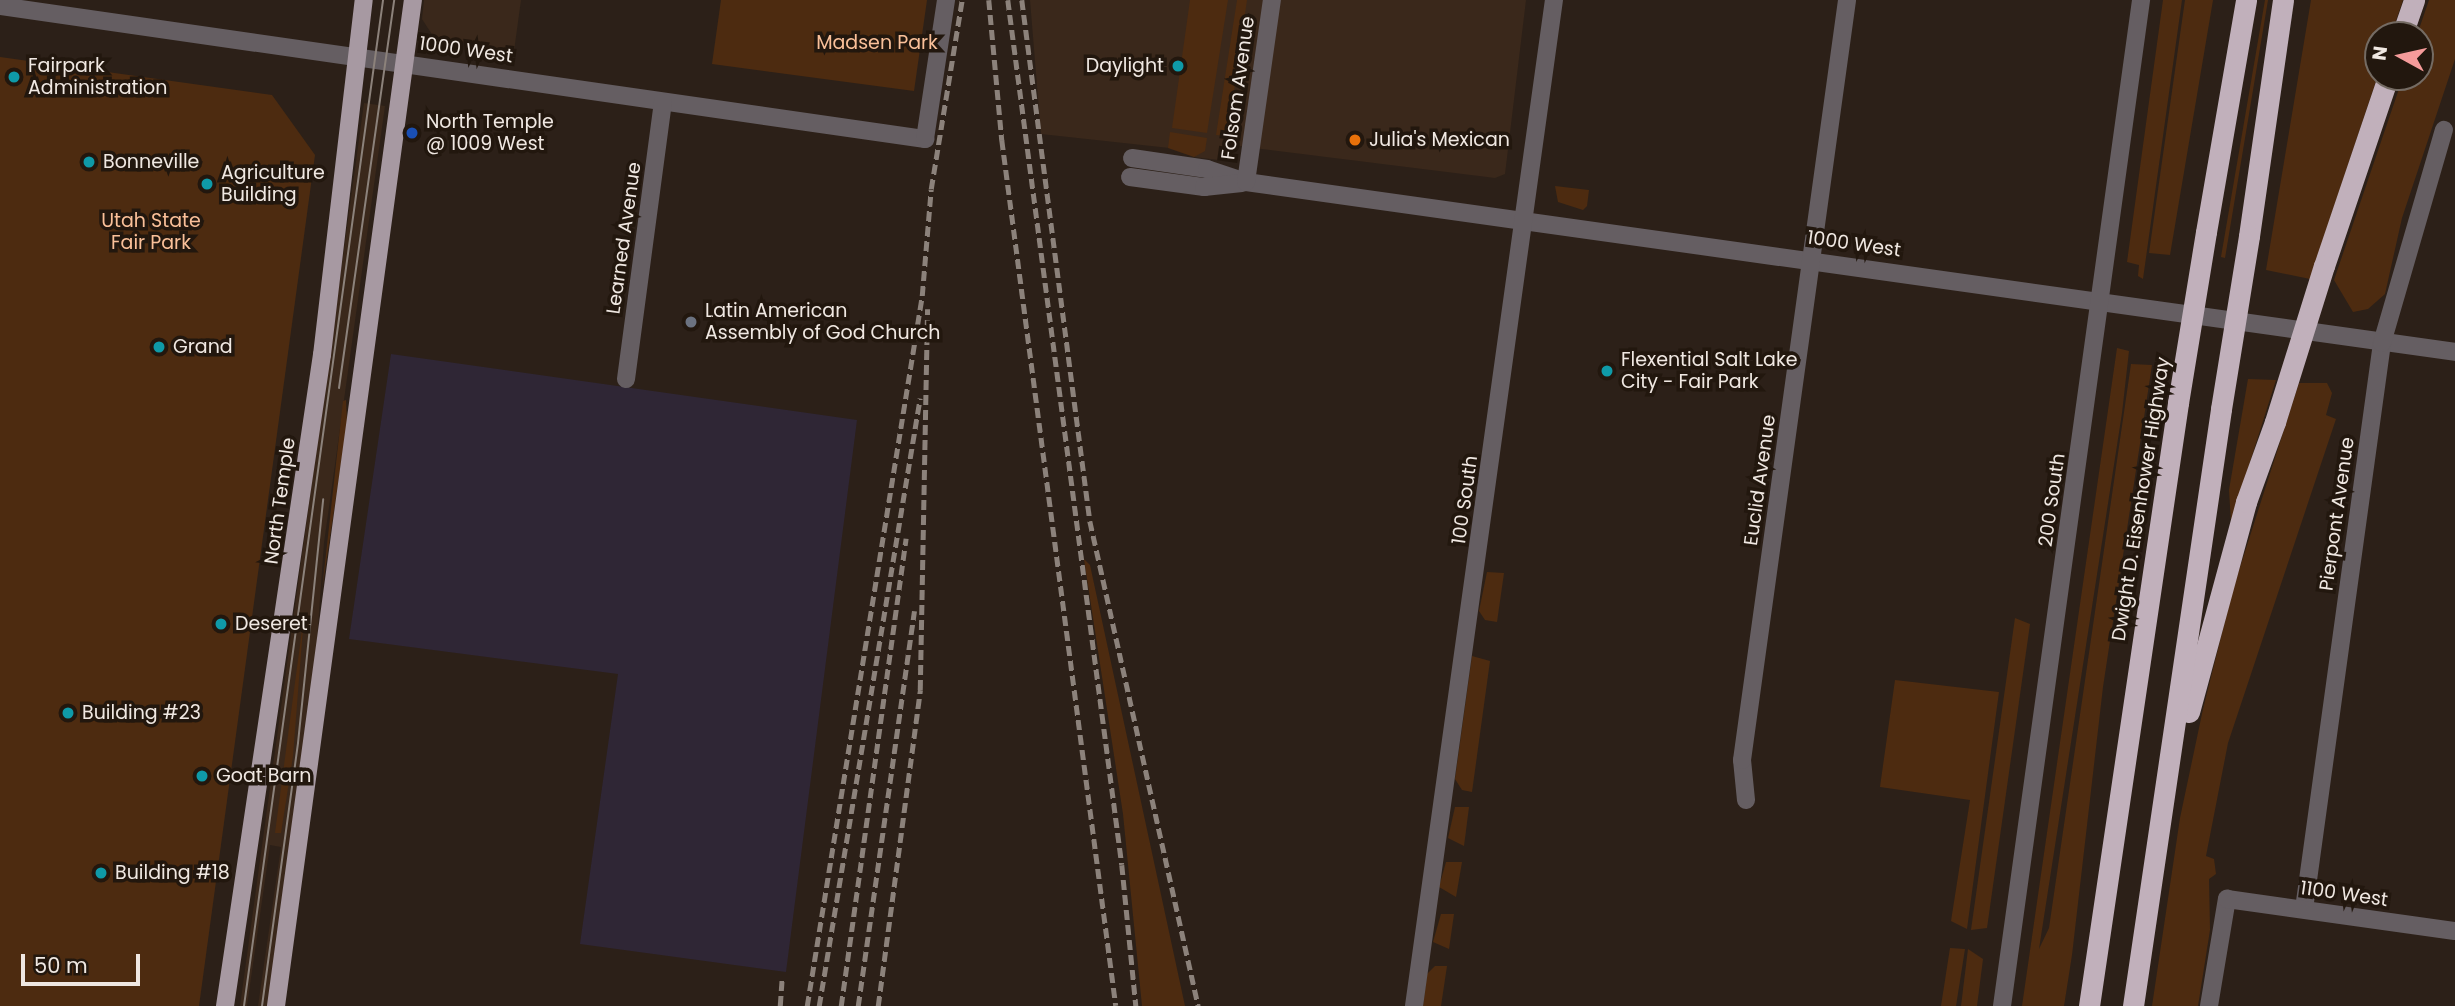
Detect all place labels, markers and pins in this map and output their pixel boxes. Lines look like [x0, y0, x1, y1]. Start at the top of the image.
place label: Fairpark Administration [28, 55, 167, 99]
place label: Daylight [1086, 55, 1164, 77]
marker: Daylight [1170, 58, 1186, 74]
marker: Fairpark Administration [6, 69, 22, 85]
place label: North Temple @ 1009 West [426, 111, 554, 155]
marker: North Temple @ 1009 West [404, 125, 420, 141]
place label: Julia's Mexican [1369, 129, 1510, 151]
marker: Julia's Mexican [1347, 132, 1363, 148]
place label: Bonneville [103, 151, 199, 173]
marker: Bonneville [81, 154, 97, 170]
place label: Agriculture Building [221, 162, 325, 206]
marker: Agriculture Building [199, 176, 215, 192]
place label: Latin American Assembly of God Church [705, 300, 940, 344]
marker: Latin American Assembly of God Church [683, 314, 699, 330]
place label: Grand [173, 336, 233, 358]
marker: Grand [151, 339, 167, 355]
place label: Flexential Salt Lake City - Fair Park [1621, 349, 1798, 393]
marker: Flexential Salt Lake City - Fair Park [1599, 363, 1615, 379]
place label: Deseret [235, 613, 308, 635]
marker: Deseret [213, 616, 229, 632]
place label: Building #23 [82, 702, 201, 724]
marker: Building #23 [60, 705, 76, 721]
place label: Goat Barn [216, 765, 312, 787]
marker: Goat Barn [194, 768, 210, 784]
place label: Building #18 [115, 862, 230, 884]
marker: Building #18 [93, 865, 109, 881]

